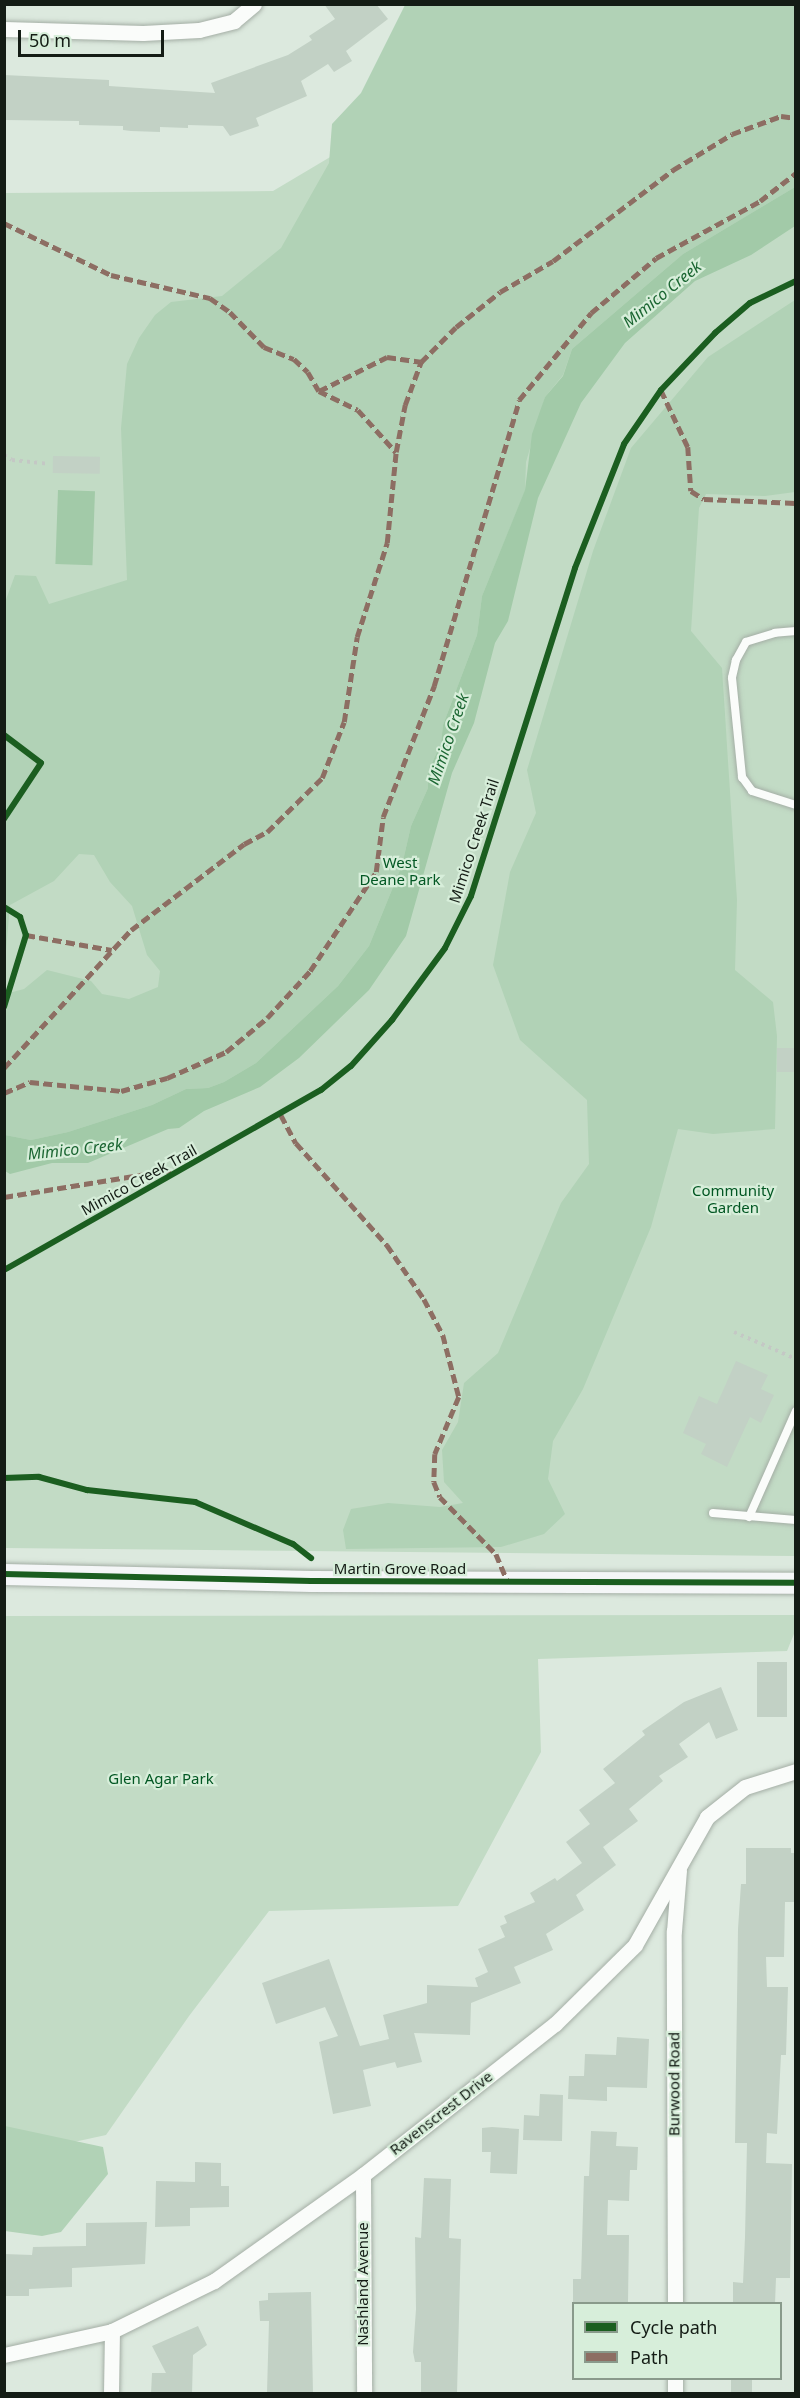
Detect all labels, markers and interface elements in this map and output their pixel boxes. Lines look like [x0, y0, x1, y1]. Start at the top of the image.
scale bar [21, 18, 166, 56]
text: 50 m [29, 28, 71, 52]
water label: Mimico Creek [619, 257, 705, 331]
water label: Mimico Creek [423, 691, 473, 787]
street label: Mimico Creek Trail [445, 777, 503, 905]
park label: West Deane Park [359, 853, 441, 888]
water label: Mimico Creek [27, 1134, 123, 1164]
street label: Mimico Creek Trail [78, 1141, 200, 1219]
park label: Community Garden [692, 1181, 774, 1216]
street label: Martin Grove Road [334, 1560, 466, 1578]
park label: Glen Agar Park [108, 1770, 214, 1788]
street label: Burwood Road [665, 2032, 683, 2136]
street label: Ravenscrest Drive [386, 2067, 496, 2159]
street label: Nashland Avenue [354, 2222, 372, 2346]
legend [572, 2302, 782, 2380]
text: Cycle path [630, 2315, 717, 2339]
text: Path [630, 2345, 669, 2369]

